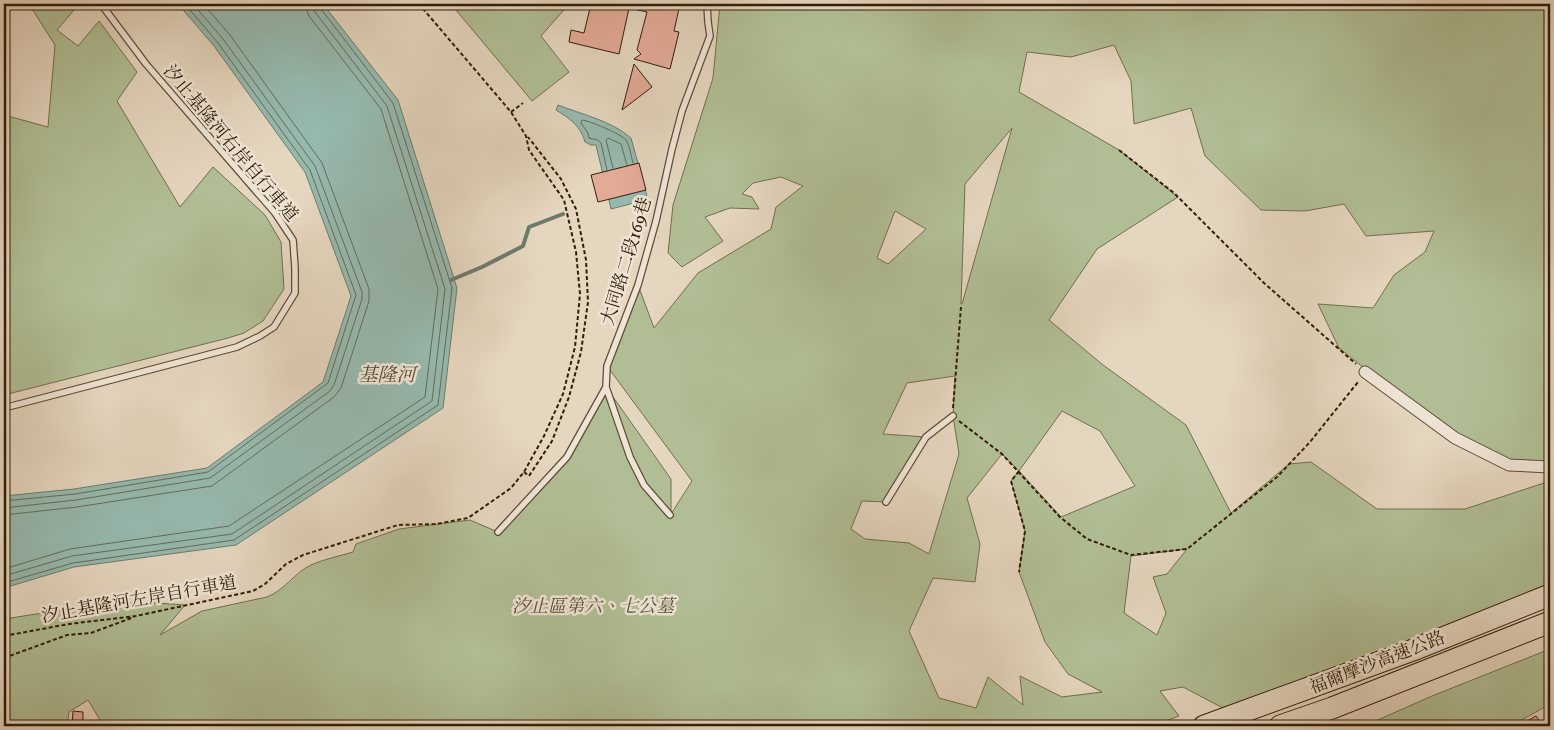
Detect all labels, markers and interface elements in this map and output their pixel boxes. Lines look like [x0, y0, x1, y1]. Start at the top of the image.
street label: 汐止基隆河右岸自行車道 [158, 60, 303, 227]
street label: 大同路二段169巷 [596, 194, 657, 328]
water label: 基隆河 [358, 363, 418, 387]
street label: 汐止基隆河左岸自行車道 [40, 571, 239, 628]
park label: 汐止區第六、七公墓 [512, 595, 677, 618]
street label: 福爾摩沙高速公路 [1306, 626, 1449, 699]

